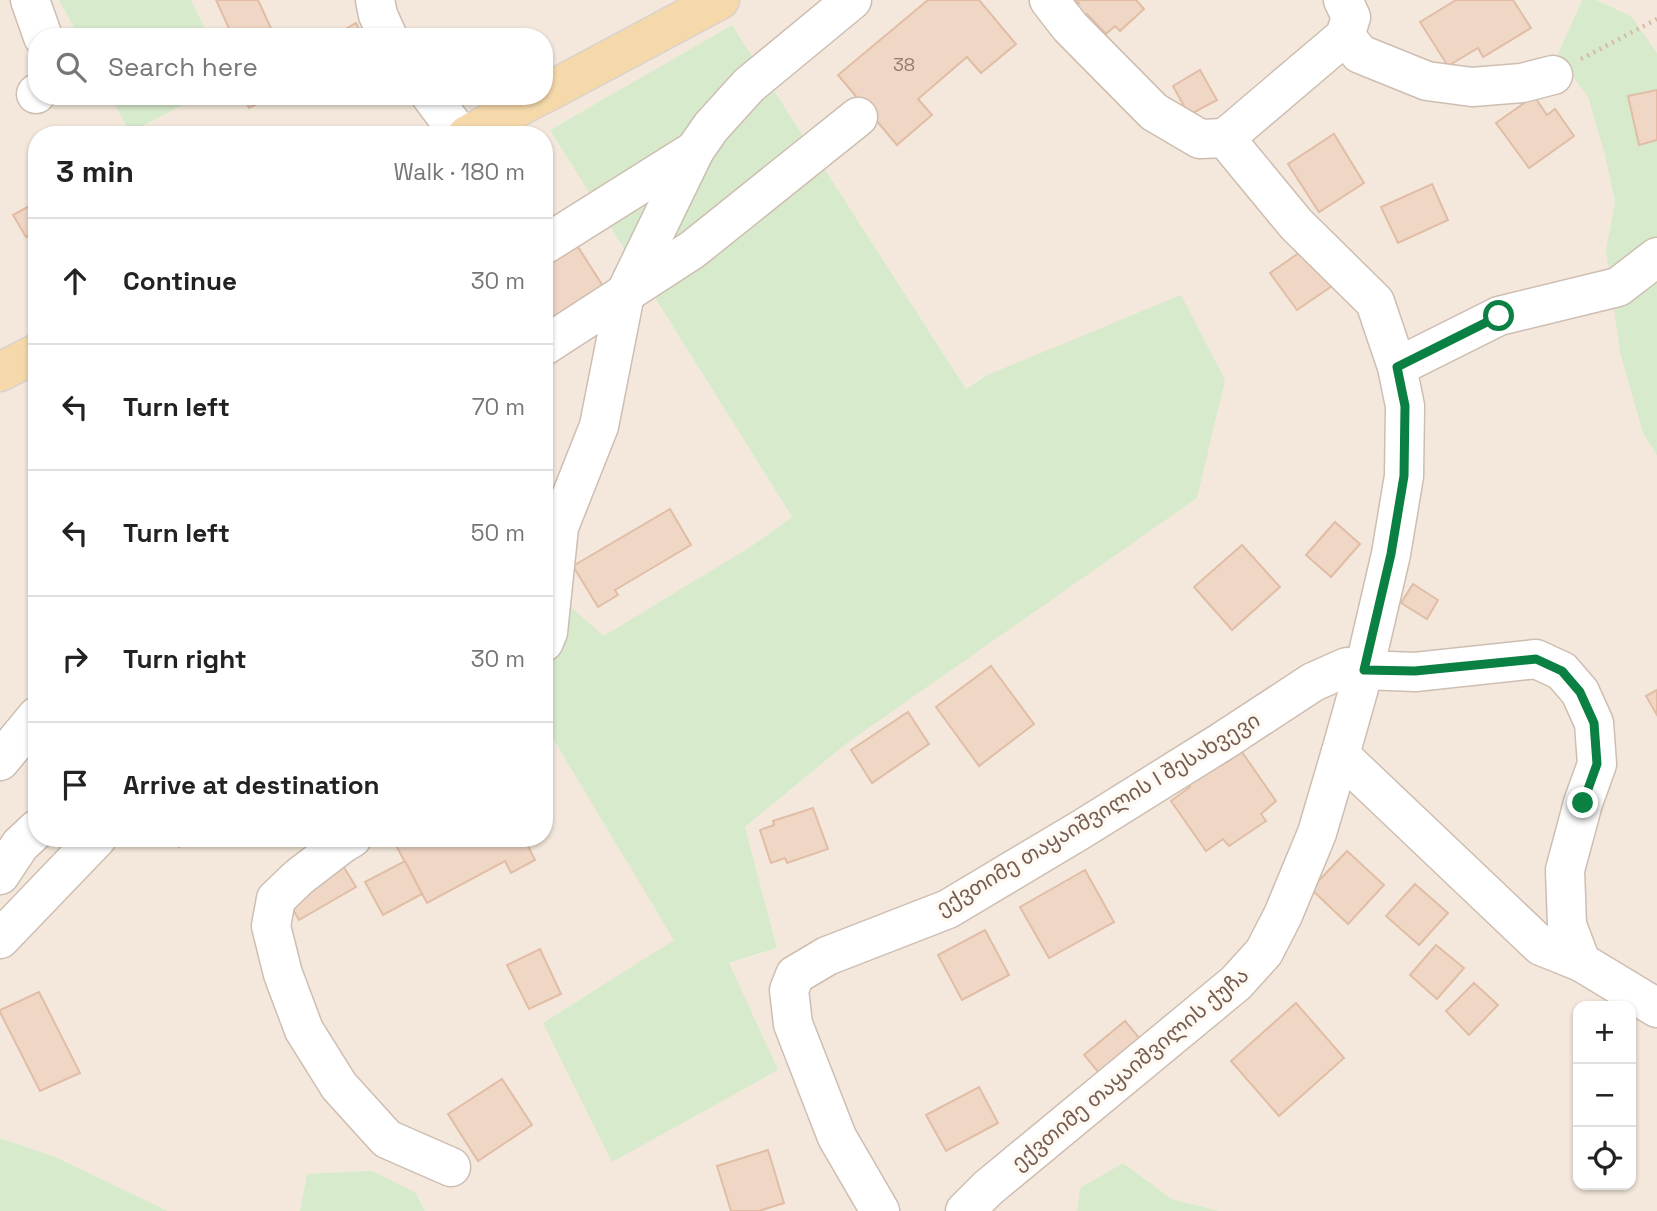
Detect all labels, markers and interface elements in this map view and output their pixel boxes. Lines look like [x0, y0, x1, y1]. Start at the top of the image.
search box [28, 28, 553, 105]
icon: search [52, 48, 90, 86]
text: Search here [108, 50, 258, 84]
house number: 38 [893, 53, 915, 76]
text: 3 min [56, 152, 134, 191]
text: Walk · 180 m [393, 157, 525, 187]
icon: ahead [56, 262, 94, 300]
text: Continue [123, 264, 237, 298]
text: 30 m [471, 266, 525, 296]
route start [1483, 300, 1514, 331]
icon: left [56, 388, 94, 426]
text: Turn left [123, 390, 230, 424]
text: 70 m [472, 392, 525, 422]
icon: left [56, 514, 94, 552]
text: Turn left [123, 516, 230, 550]
text: 50 m [471, 518, 525, 548]
icon: right [56, 640, 94, 678]
text: Turn right [123, 642, 247, 676]
text: 30 m [471, 644, 525, 674]
street label: ექვთიმე თაყაიშვილის I შესახვევი [931, 706, 1265, 921]
icon: arrive [56, 766, 94, 804]
text: Arrive at destination [123, 768, 380, 802]
route end [1567, 787, 1598, 818]
street label: ექვთიმე თაყაიშვილის ქუჩა [1005, 961, 1254, 1176]
map controls [1573, 1001, 1636, 1190]
button: + [1573, 1001, 1636, 1064]
button: − [1573, 1064, 1636, 1127]
button: locate [1573, 1127, 1636, 1190]

